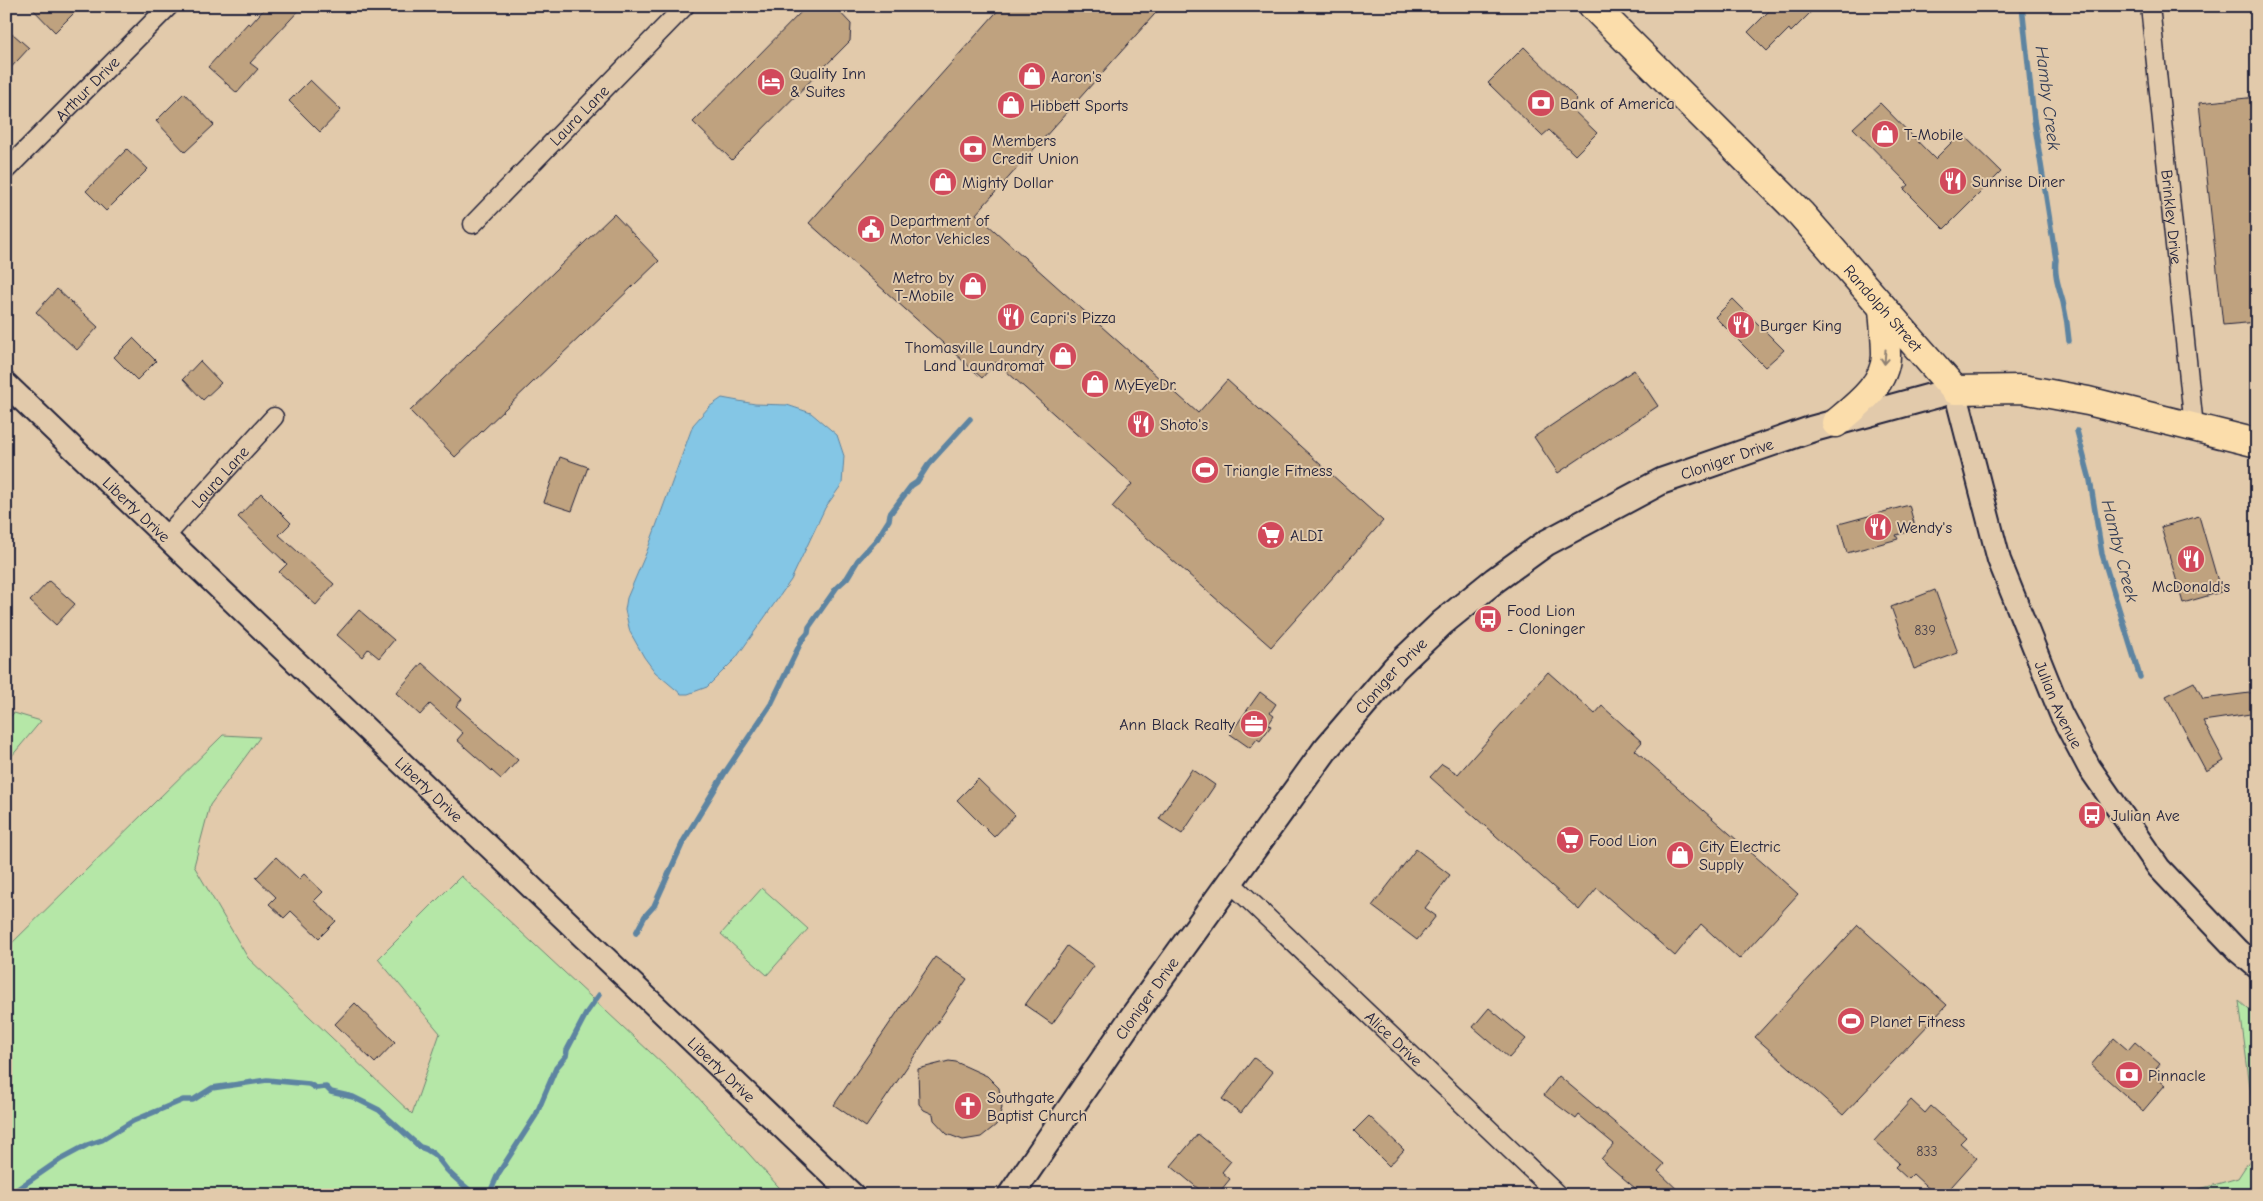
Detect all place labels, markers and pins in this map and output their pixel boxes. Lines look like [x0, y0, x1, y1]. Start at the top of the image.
shop icon: Aaron's [1017, 61, 1047, 91]
place label: Quality Inn & Suites [790, 65, 866, 101]
hotel icon: Quality Inn & Suites [756, 67, 786, 97]
place label: Aaron's [1051, 68, 1102, 86]
bank icon: Bank of America [1526, 88, 1556, 118]
shop icon: Hibbett Sports [996, 90, 1026, 120]
place label: Bank of America [1560, 95, 1675, 113]
place label: Hibbett Sports [1030, 97, 1129, 115]
shop icon: T-Mobile [1870, 119, 1900, 149]
place label: T-Mobile [1904, 126, 1963, 144]
place label: Members Credit Union [992, 132, 1079, 168]
bank icon: Members Credit Union [958, 134, 988, 164]
restaurant icon: Sunrise Diner [1938, 166, 1968, 196]
shop icon: Mighty Dollar [928, 167, 958, 197]
place label: Sunrise Diner [1972, 173, 2065, 191]
place label: Mighty Dollar [962, 174, 1054, 192]
place label: Department of Motor Vehicles [890, 212, 990, 248]
public building icon: Department of Motor Vehicles [856, 214, 886, 244]
place label: Metro by T-Mobile [892, 269, 955, 305]
shop icon: Metro by T-Mobile [958, 271, 988, 301]
restaurant icon: Capri's Pizza [996, 302, 1026, 332]
place label: Capri's Pizza [1030, 309, 1116, 327]
restaurant icon: Burger King [1726, 310, 1756, 340]
place label: Burger King [1760, 317, 1842, 335]
place label: Thomasville Laundry Land Laundromat [905, 339, 1045, 375]
shop icon: Thomasville Laundry Land Laundromat [1048, 341, 1078, 371]
shop icon: MyEyeDr. [1080, 369, 1110, 399]
place label: MyEyeDr. [1114, 376, 1176, 394]
restaurant icon: Shoto's [1126, 409, 1156, 439]
place label: Shoto's [1160, 416, 1208, 434]
sports icon: Triangle Fitness [1190, 455, 1220, 485]
place label: Triangle Fitness [1224, 462, 1333, 480]
restaurant icon: Wendy's [1863, 512, 1893, 542]
place label: Wendy's [1897, 519, 1952, 537]
supermarket icon: ALDI [1256, 520, 1286, 550]
place label: ALDI [1290, 527, 1323, 545]
restaurant icon: McDonald's [2176, 544, 2206, 574]
place label: McDonald's [2152, 578, 2231, 596]
place label: Food Lion - Cloninger [1507, 602, 1585, 638]
bus stop icon: Food Lion - Cloninger [1473, 604, 1503, 634]
office icon: Ann Black Realty [1239, 709, 1269, 739]
place label: Ann Black Realty [1119, 716, 1236, 734]
bus stop icon: Julian Ave [2077, 800, 2107, 830]
place label: Julian Ave [2111, 807, 2180, 825]
supermarket icon: Food Lion [1555, 825, 1585, 855]
place label: Food Lion [1589, 832, 1657, 850]
place label: City Electric Supply [1699, 838, 1781, 874]
shop icon: City Electric Supply [1665, 840, 1695, 870]
sports icon: Planet Fitness [1836, 1006, 1866, 1036]
place label: Planet Fitness [1870, 1013, 1965, 1031]
bank icon: Pinnacle [2114, 1060, 2144, 1090]
place label: Pinnacle [2148, 1067, 2206, 1085]
place label: Southgate Baptist Church [987, 1089, 1087, 1125]
church icon: Southgate Baptist Church [953, 1091, 983, 1121]

